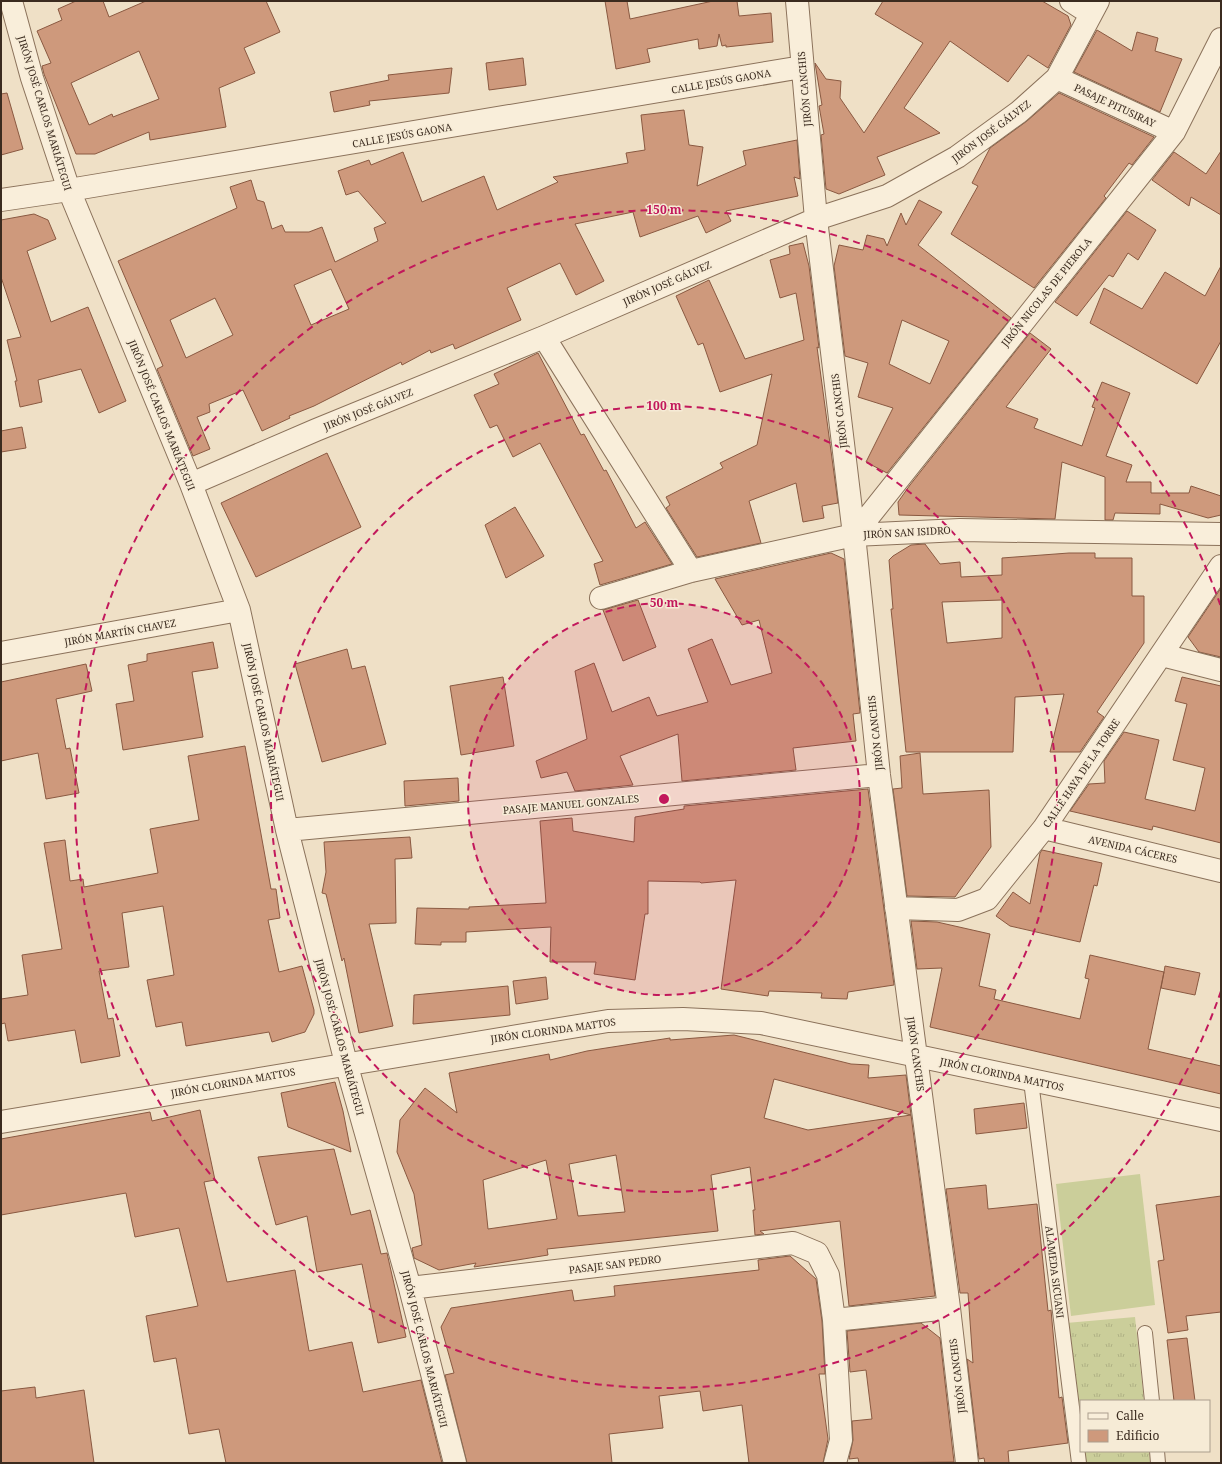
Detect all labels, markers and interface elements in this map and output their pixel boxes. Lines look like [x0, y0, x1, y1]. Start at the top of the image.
street label: JIRÓN JOSÉ CARLOS MARIÁTEGUI [14, 33, 75, 193]
street label: JIRÓN CANCHIS [794, 51, 814, 128]
street label: CALLE JESÚS GAONA [670, 65, 773, 97]
street label: PASAJE PITUSIRAY [1072, 80, 1159, 130]
street label: JIRÓN JOSÉ GÁLVEZ [948, 97, 1033, 166]
street label: CALLE JESÚS GAONA [351, 119, 454, 151]
text: 150 m [646, 201, 682, 218]
street label: JIRÓN NICOLAS DE PIEROLA [997, 234, 1095, 350]
street label: JIRÓN JOSÉ GÁLVEZ [620, 257, 713, 309]
street label: JIRÓN JOSÉ CARLOS MARIÁTEGUI [125, 337, 199, 493]
street label: JIRÓN CANCHIS [827, 373, 851, 450]
street label: JIRÓN JOSÉ GÁLVEZ [320, 385, 415, 434]
text: 100 m [646, 397, 682, 414]
street label: JIRÓN SAN ISIDRO [862, 523, 951, 541]
text: 50 m [650, 594, 678, 611]
street label: JIRÓN MARTÍN CHAVEZ [62, 615, 177, 649]
street label: JIRÓN JOSÉ CARLOS MARIÁTEGUI [240, 641, 288, 803]
street label: JIRÓN CANCHIS [864, 695, 886, 772]
street label: CALLE HAYA DE LA TORRE [1039, 716, 1123, 830]
street label: PASAJE MANUEL GONZALES [502, 791, 640, 817]
centre of rings [657, 792, 671, 806]
street label: AVENIDA CÁCERES [1087, 832, 1179, 866]
street label: JIRÓN JOSÉ CARLOS MARIÁTEGUI [312, 956, 368, 1117]
street label: JIRÓN CLORINDA MATTOS [488, 1014, 617, 1046]
street label: JIRÓN CANCHIS [904, 1015, 928, 1092]
street label: JIRÓN CLORINDA MATTOS [938, 1054, 1065, 1094]
street label: JIRÓN CLORINDA MATTOS [169, 1064, 296, 1100]
street label: ALAMEDA SICUANI [1042, 1225, 1068, 1319]
street label: PASAJE SAN PEDRO [568, 1251, 662, 1277]
street label: JIRÓN JOSÉ CARLOS MARIÁTEGUI [398, 1268, 451, 1429]
street label: JIRÓN CANCHIS [945, 1338, 969, 1415]
legend [1080, 1400, 1210, 1452]
text: Calle [1116, 1407, 1144, 1424]
text: Edificio [1116, 1427, 1159, 1444]

